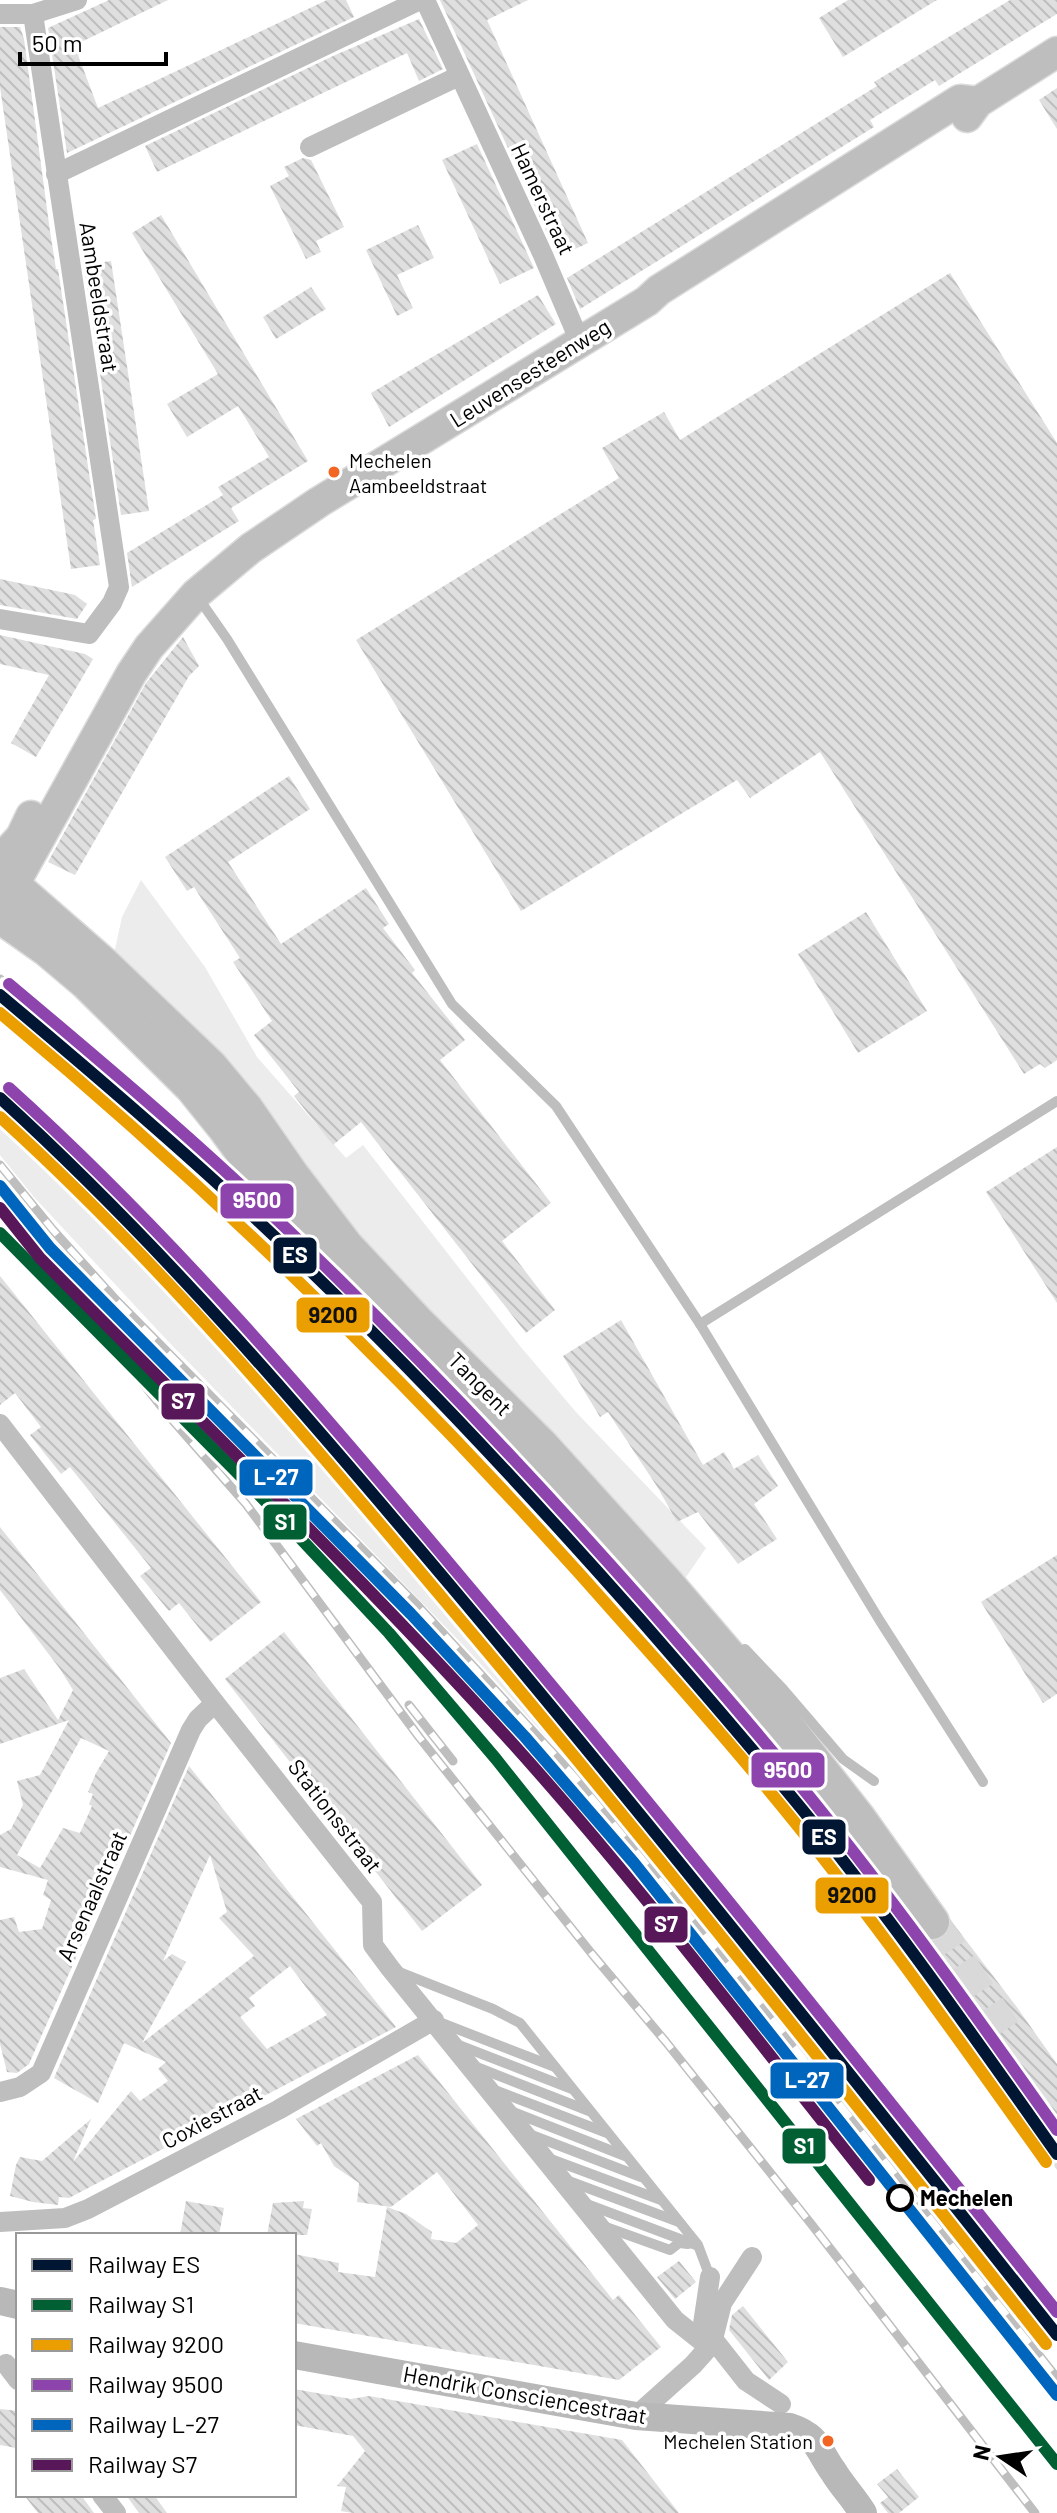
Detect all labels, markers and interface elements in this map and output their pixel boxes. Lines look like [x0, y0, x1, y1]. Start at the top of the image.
scale bar [20, 16, 166, 66]
text: 50 m [32, 28, 83, 57]
street label: Hamerstraat [507, 139, 581, 259]
street label: Aambeeldstraat [75, 220, 125, 374]
street label: Leuvensesteenweg [445, 312, 614, 432]
place label: Mechelen Aambeeldstraat [349, 448, 487, 497]
marker: Mechelen Aambeeldstraat [326, 464, 342, 480]
line badge: 9500 [219, 1182, 295, 1220]
text: 9500 [233, 1186, 281, 1212]
line badge: ES [272, 1236, 318, 1275]
text: ES [282, 1241, 308, 1267]
line badge: 9200 [295, 1296, 371, 1334]
text: 9200 [308, 1301, 358, 1327]
street label: Tangent [444, 1346, 518, 1420]
line badge: S7 [160, 1382, 206, 1421]
text: S7 [171, 1387, 195, 1413]
line badge: L-27 [238, 1458, 314, 1497]
text: L-27 [254, 1463, 298, 1489]
line badge: S1 [262, 1503, 308, 1541]
text: S1 [275, 1508, 295, 1534]
line badge: 9500 [750, 1751, 826, 1789]
street label: Stationsstraat [283, 1754, 388, 1877]
text: 9500 [764, 1756, 812, 1782]
line badge: ES [801, 1818, 847, 1856]
text: ES [811, 1823, 837, 1849]
street label: Arsenaalstraat [51, 1826, 131, 1965]
line badge: 9200 [814, 1876, 890, 1915]
text: 9200 [827, 1881, 877, 1907]
line badge: S7 [643, 1905, 689, 1944]
text: S7 [654, 1910, 678, 1936]
line badge: L-27 [769, 2061, 845, 2100]
text: L-27 [785, 2066, 829, 2092]
street label: Coxiestraat [157, 2079, 266, 2153]
line badge: S1 [781, 2127, 827, 2165]
text: S1 [794, 2132, 814, 2158]
place label: Mechelen [920, 2184, 1013, 2210]
marker: Mechelen [887, 2185, 913, 2211]
legend [16, 2233, 296, 2497]
text: Railway ES [88, 2249, 200, 2278]
text: Railway S1 [88, 2289, 194, 2318]
text: Railway 9200 [88, 2329, 224, 2358]
street label: Hendrik Consciencestraat [401, 2360, 649, 2428]
text: Railway 9500 [88, 2369, 224, 2398]
text: Railway L-27 [88, 2409, 219, 2438]
north arrow [961, 2417, 1041, 2497]
place label: Mechelen Station [663, 2429, 813, 2453]
marker: Mechelen Station [820, 2433, 836, 2449]
text: N [966, 2442, 995, 2462]
text: Railway S7 [88, 2449, 197, 2478]

